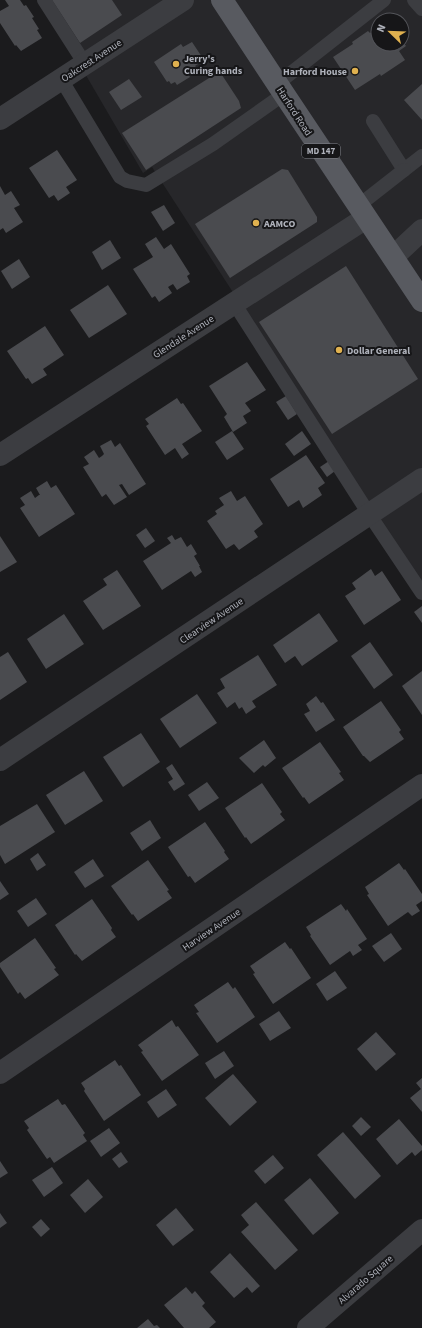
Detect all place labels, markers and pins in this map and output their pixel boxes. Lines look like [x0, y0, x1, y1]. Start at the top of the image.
place label: Jerry's Curing hands [184, 52, 243, 78]
marker: Jerry's Curing hands [171, 59, 181, 69]
place label: Harford House [283, 65, 347, 79]
marker: Harford House [350, 66, 360, 76]
place label: AAMCO [263, 217, 296, 231]
marker: AAMCO [251, 218, 261, 228]
place label: Dollar General [347, 344, 410, 358]
marker: Dollar General [334, 345, 344, 355]

